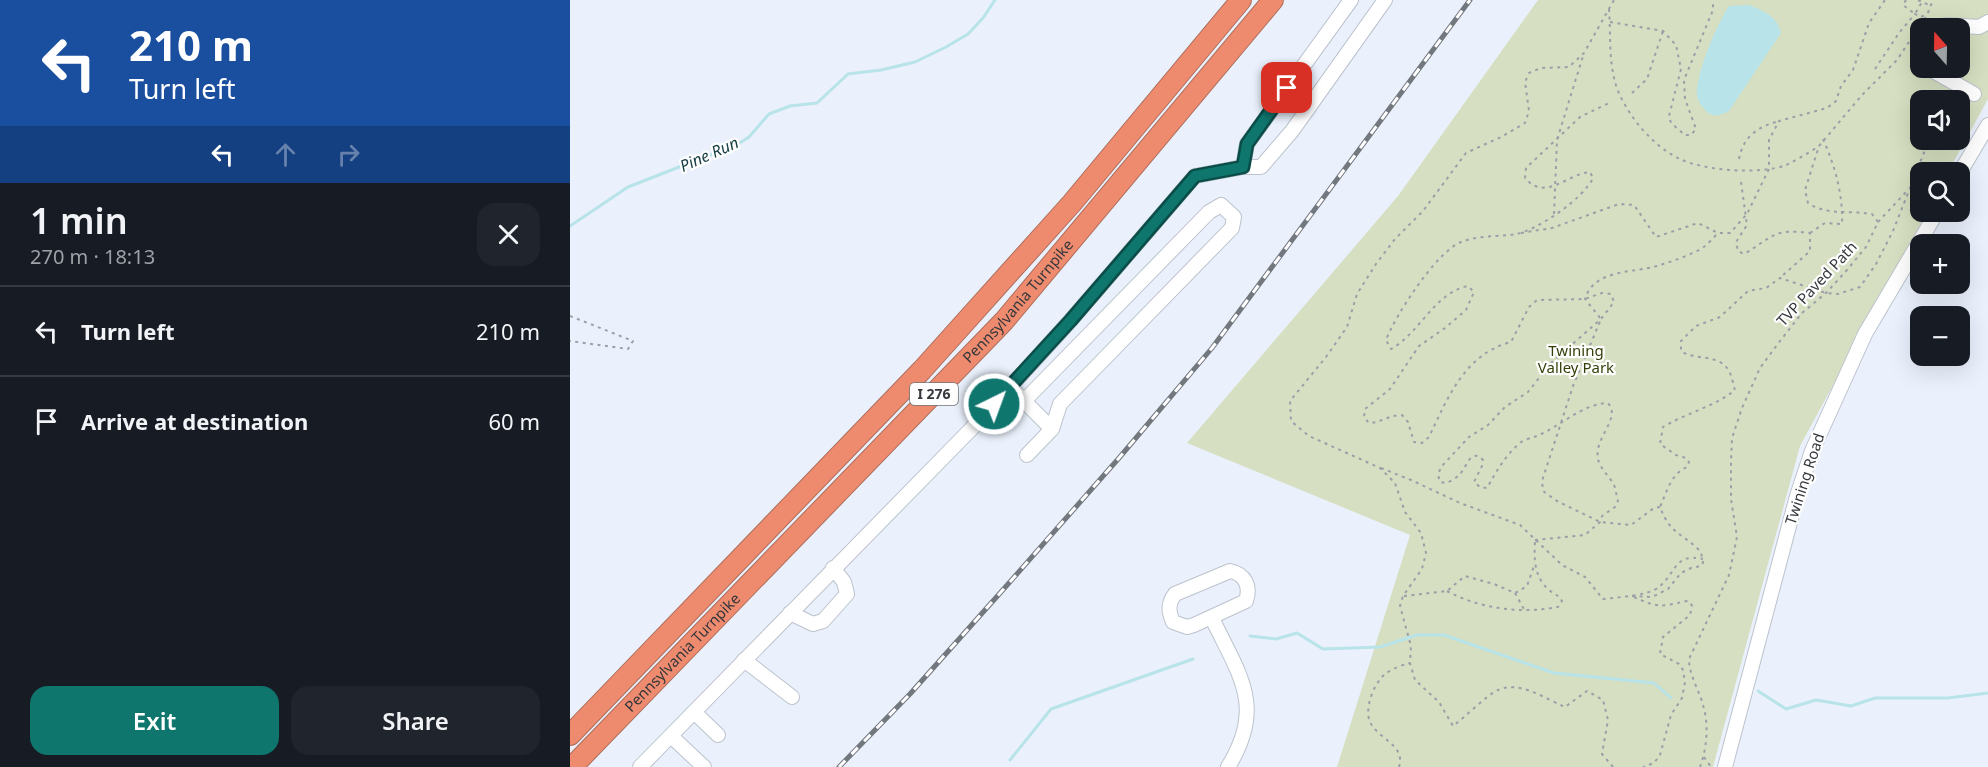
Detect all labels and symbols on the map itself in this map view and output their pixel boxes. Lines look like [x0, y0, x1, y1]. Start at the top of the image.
north arrow [1910, 18, 1970, 78]
pin [1261, 62, 1312, 113]
water label: Pine Run [676, 131, 742, 177]
street label: Pennsylvania Turnpike [958, 235, 1077, 367]
street label: TVP Paved Path [1772, 237, 1861, 330]
park label: Twining Valley Park [1538, 340, 1614, 377]
position arrow [962, 372, 1026, 436]
road number: I 276 [910, 383, 958, 405]
street label: Twining Road [1780, 430, 1828, 527]
street label: Pennsylvania Turnpike [620, 588, 744, 716]

